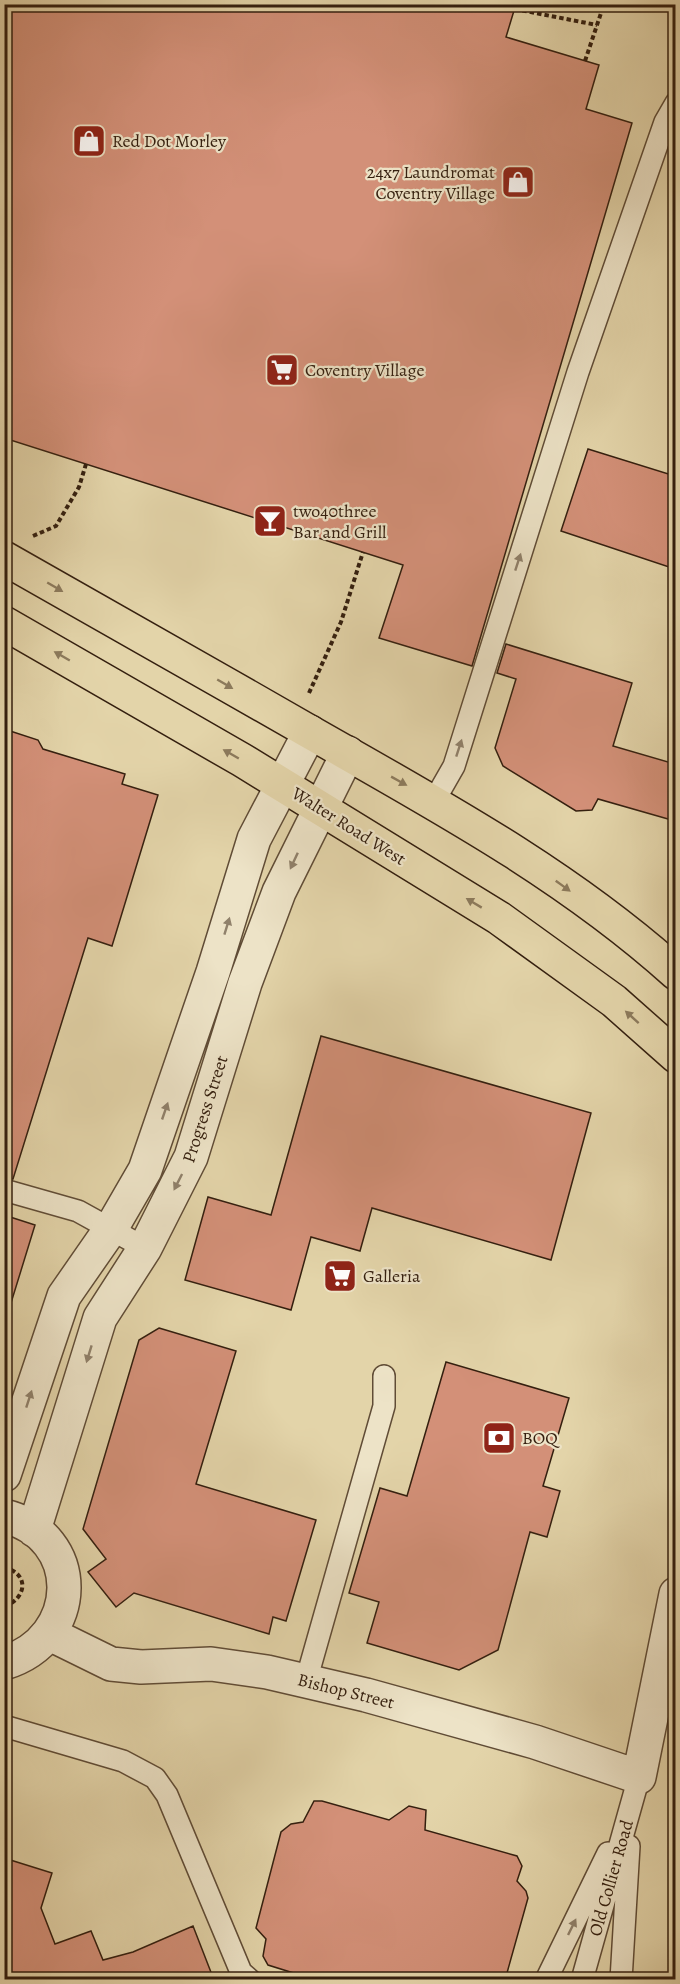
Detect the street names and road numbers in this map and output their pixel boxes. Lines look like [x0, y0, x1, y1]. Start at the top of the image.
street label: Walter Road West [287, 781, 411, 871]
street label: Progress Street [176, 1052, 234, 1166]
street label: Bishop Street [295, 1667, 397, 1715]
street label: Old Collier Road [583, 1817, 639, 1939]

